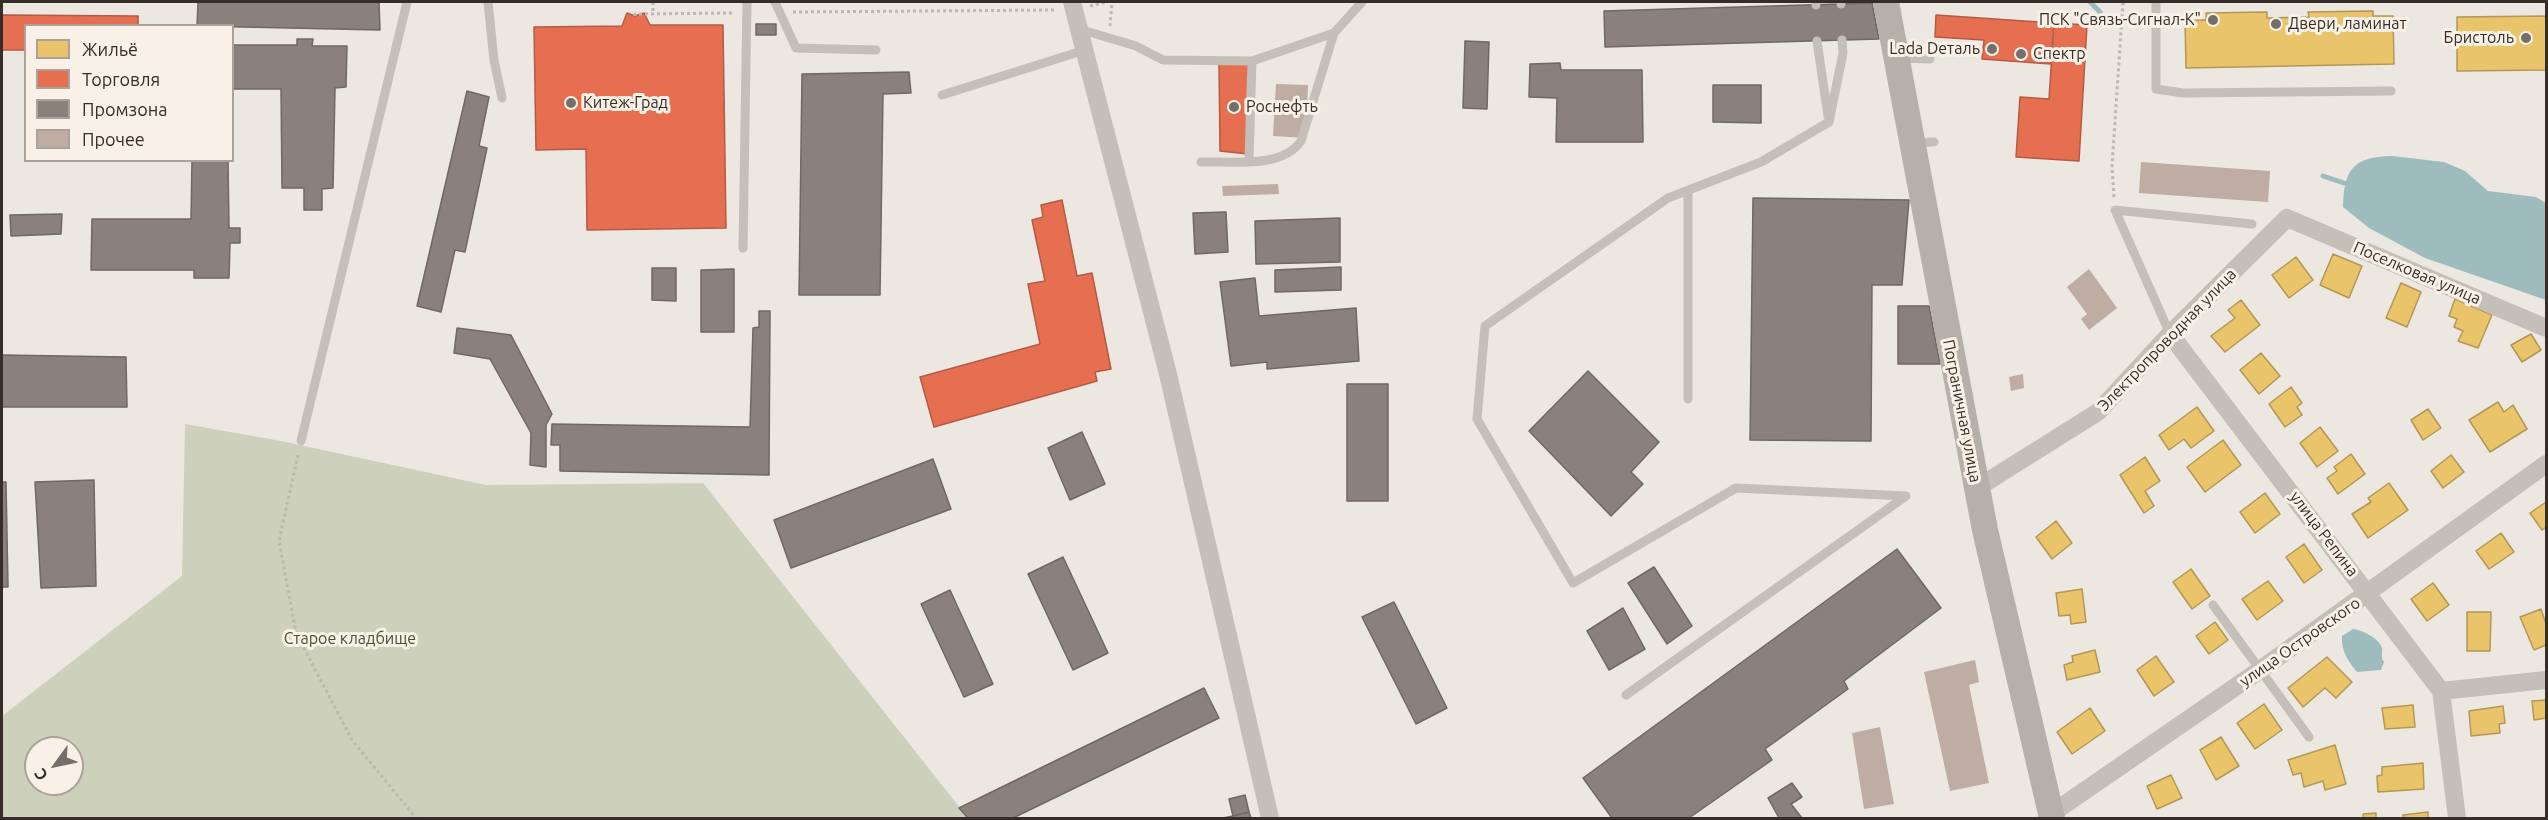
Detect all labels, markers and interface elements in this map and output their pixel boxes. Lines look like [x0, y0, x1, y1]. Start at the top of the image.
place label: ПСК "Связь-Сигнал-К" [2039, 10, 2201, 30]
marker: ПСК "Связь-Сигнал-К" [2206, 13, 2220, 27]
place label: Двери, ламинат [2288, 14, 2407, 34]
marker: Двери, ламинат [2269, 17, 2283, 31]
legend [24, 24, 234, 162]
place label: Бристоль [2444, 28, 2514, 48]
marker: Бристоль [2519, 31, 2533, 45]
text: Жильё [82, 39, 138, 59]
place label: Lada Dеталь [1889, 39, 1980, 59]
marker: Lada Dеталь [1985, 42, 1999, 56]
place label: Спектр [2033, 44, 2086, 64]
marker: Спектр [2014, 47, 2028, 61]
text: Торговля [82, 69, 160, 89]
place label: Китеж-Град [583, 93, 668, 113]
marker: Китеж-Град [564, 96, 578, 110]
place label: Роснефть [1246, 97, 1318, 117]
text: Промзона [82, 99, 167, 119]
marker: Роснефть [1227, 100, 1241, 114]
text: Прочее [82, 129, 145, 149]
street label: Поселковая улица [2350, 238, 2484, 308]
street label: Электропроводная улица [2094, 265, 2240, 415]
street label: Пограничная улица [1939, 338, 1985, 484]
street label: улица Репина [2286, 488, 2362, 580]
street label: улица Островского [2236, 593, 2364, 691]
park label: Старое кладбище [284, 629, 416, 649]
north arrow [24, 736, 84, 796]
text: С [30, 766, 51, 784]

